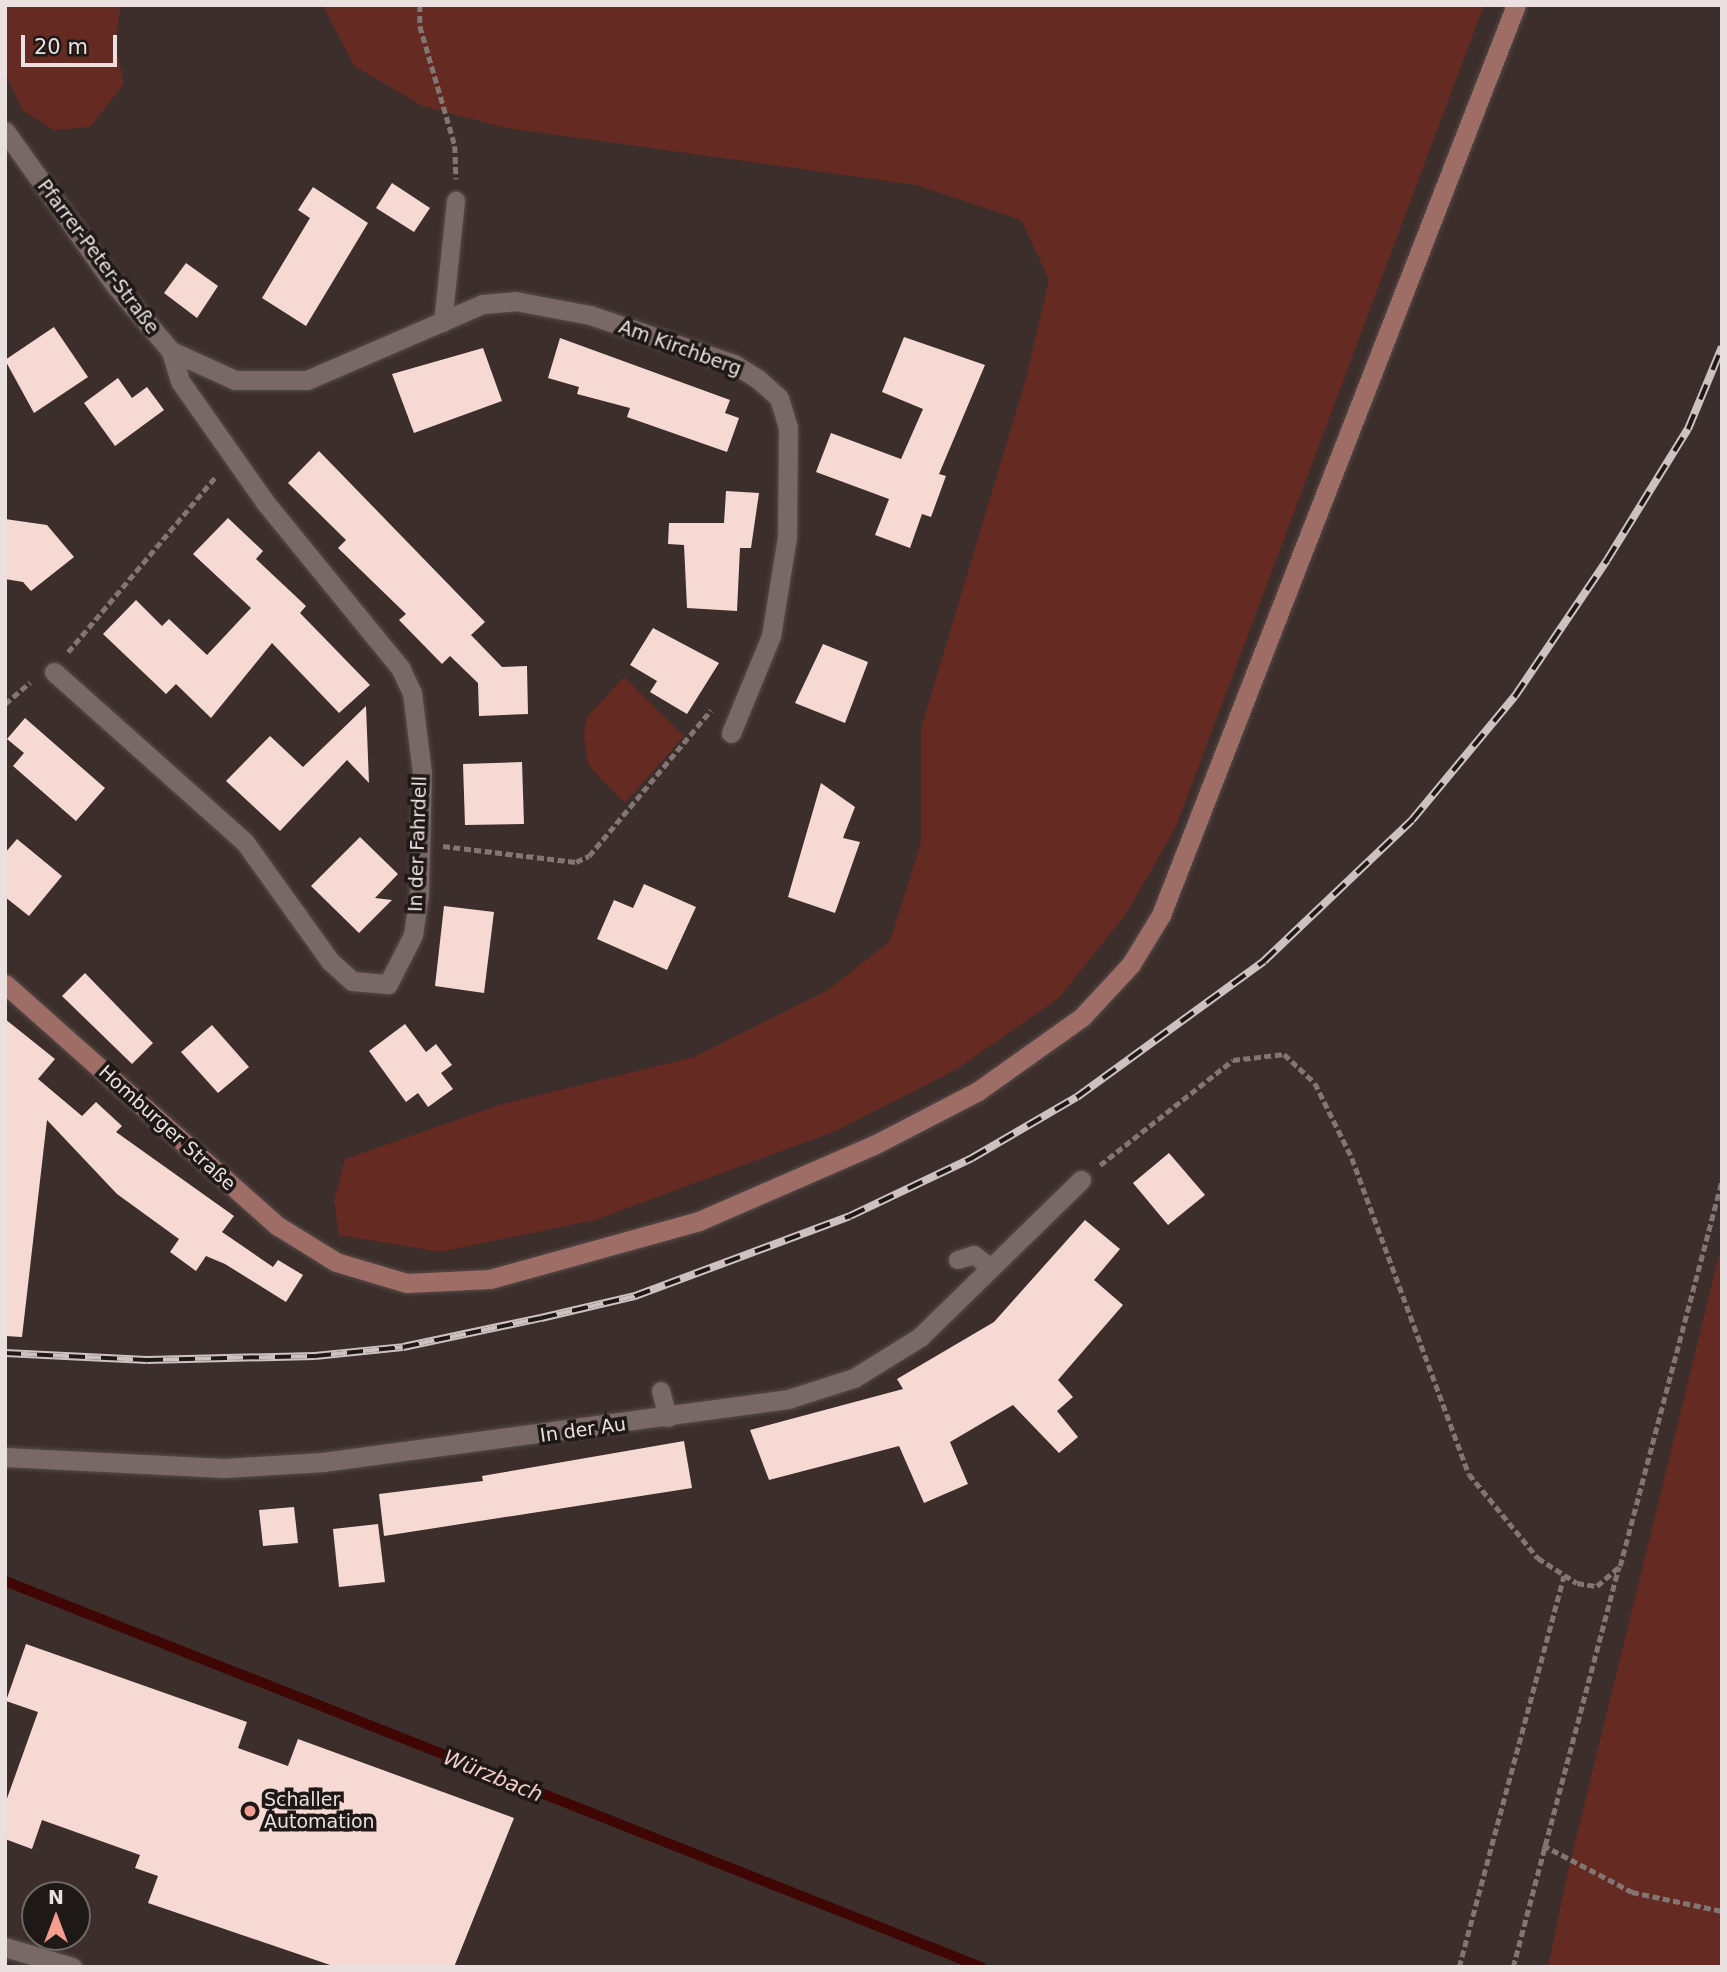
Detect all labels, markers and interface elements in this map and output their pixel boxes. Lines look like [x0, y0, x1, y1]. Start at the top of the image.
scale bar [24, 21, 121, 65]
text: 20 m [34, 35, 88, 59]
street label: Pfarrer-Peter-Straße [32, 175, 164, 339]
street label: Am Kirchberg [616, 315, 744, 381]
street label: In der Fahrdell [404, 776, 432, 912]
street label: Homburger Straße [94, 1061, 240, 1195]
street label: In der Au [539, 1413, 627, 1447]
water label: Würzbach [440, 1745, 546, 1807]
place label: Schaller Automation [264, 1789, 375, 1833]
marker: Schaller Automation [242, 1803, 258, 1819]
north arrow [21, 1881, 91, 1951]
text: N [48, 1886, 64, 1908]

